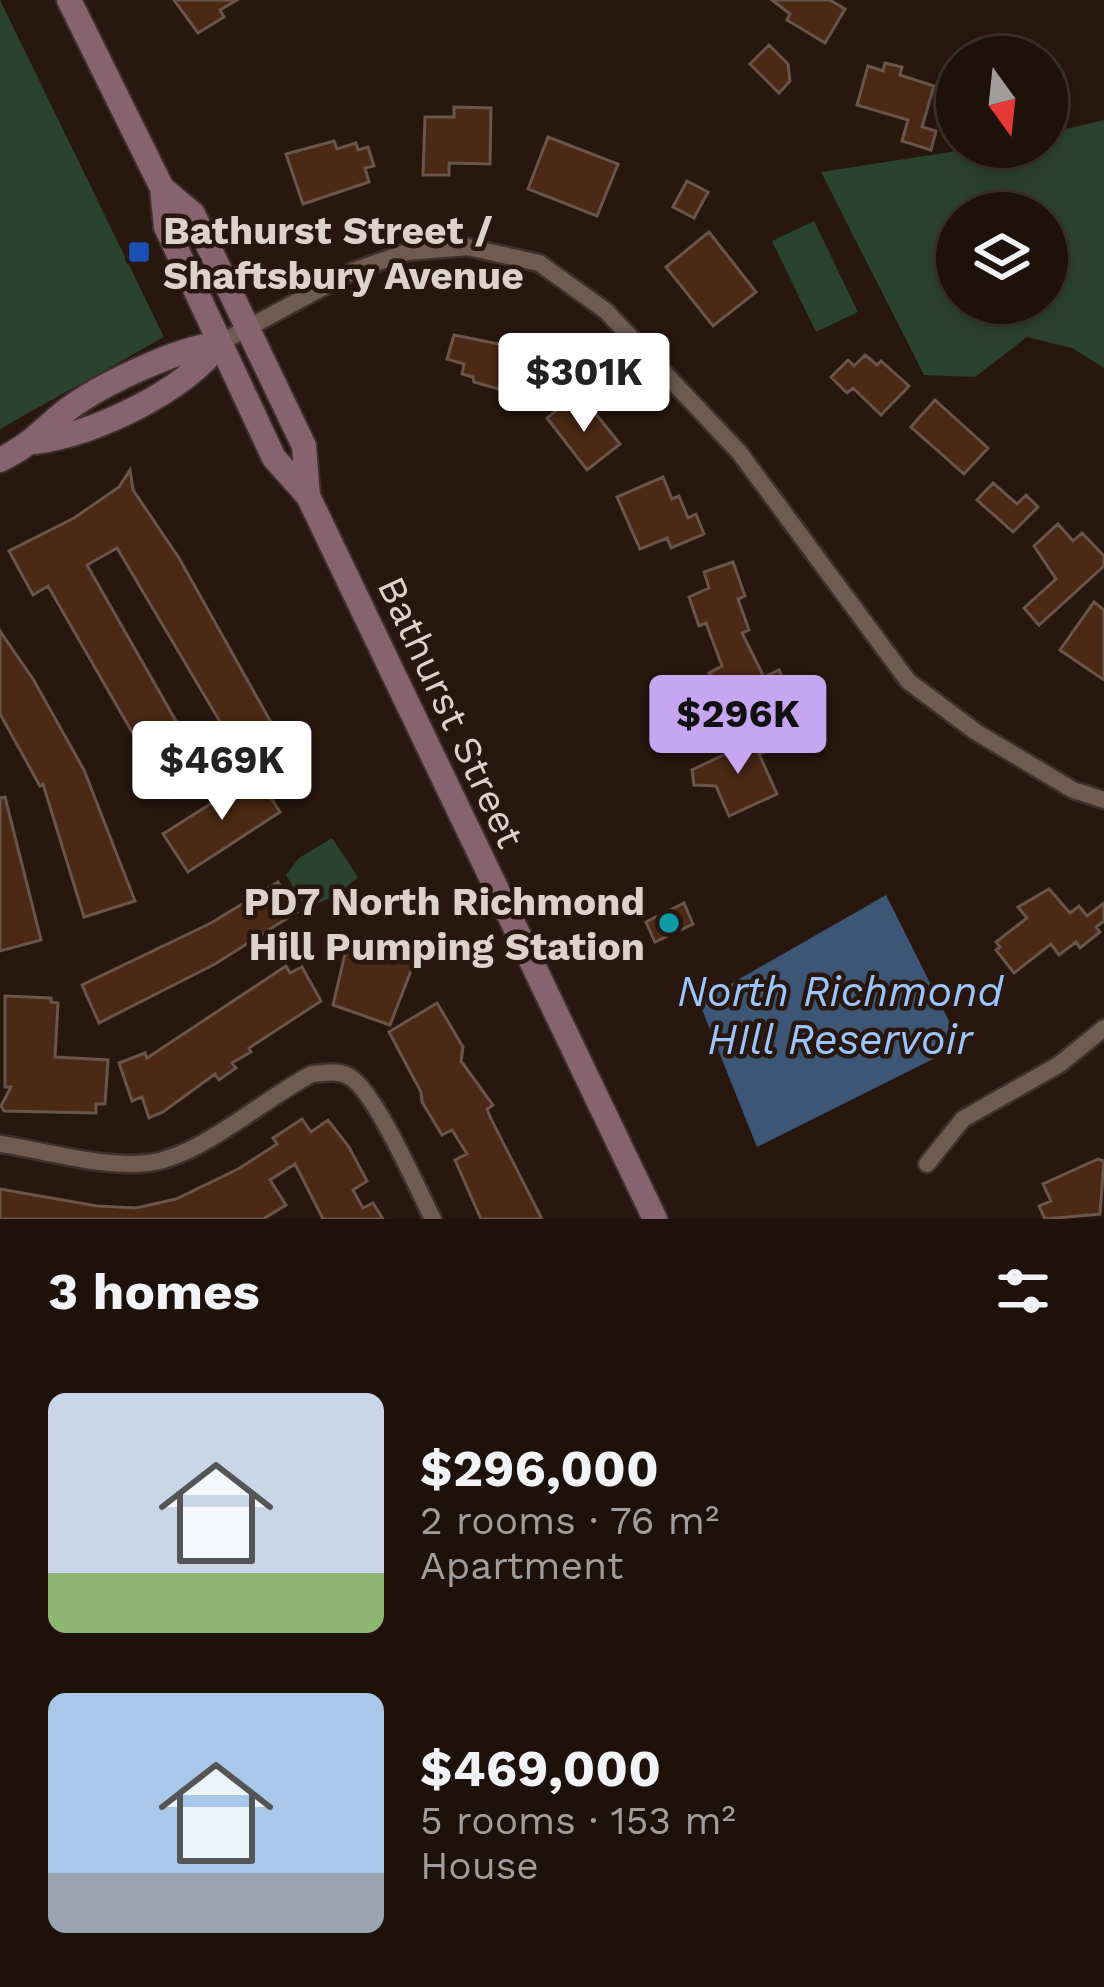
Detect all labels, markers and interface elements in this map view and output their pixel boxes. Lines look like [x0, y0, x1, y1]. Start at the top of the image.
north arrow [936, 36, 1068, 168]
map controls [936, 36, 1068, 324]
button: layers [936, 192, 1068, 324]
place label: Bathurst Street / Shaftsbury Avenue [163, 208, 524, 298]
marker: Bathurst Street / Shaftsbury Avenue [126, 239, 152, 265]
pin: $301K [500, 333, 668, 435]
text: $301K [525, 349, 643, 394]
street label: Bathurst Street [368, 569, 534, 855]
pin: $296K [654, 675, 822, 777]
text: $296K [676, 691, 800, 736]
pin: $469K [138, 721, 306, 823]
text: $469K [159, 737, 285, 782]
place label: PD7 North Richmond Hill Pumping Station [244, 879, 645, 969]
marker: PD7 North Richmond Hill Pumping Station [656, 910, 682, 936]
water label: North Richmond HIll Reservoir [677, 967, 1004, 1064]
icon: filters [990, 1258, 1056, 1324]
text: 3 homes [48, 1262, 260, 1321]
text: $296,000 [420, 1439, 659, 1498]
icon: home [144, 1441, 288, 1585]
text: 2 rooms · 76 m² [420, 1498, 719, 1543]
text: Apartment [420, 1543, 623, 1588]
text: $469,000 [420, 1739, 661, 1798]
icon: home [144, 1741, 288, 1885]
text: 5 rooms · 153 m² [420, 1798, 736, 1843]
text: House [420, 1843, 539, 1888]

